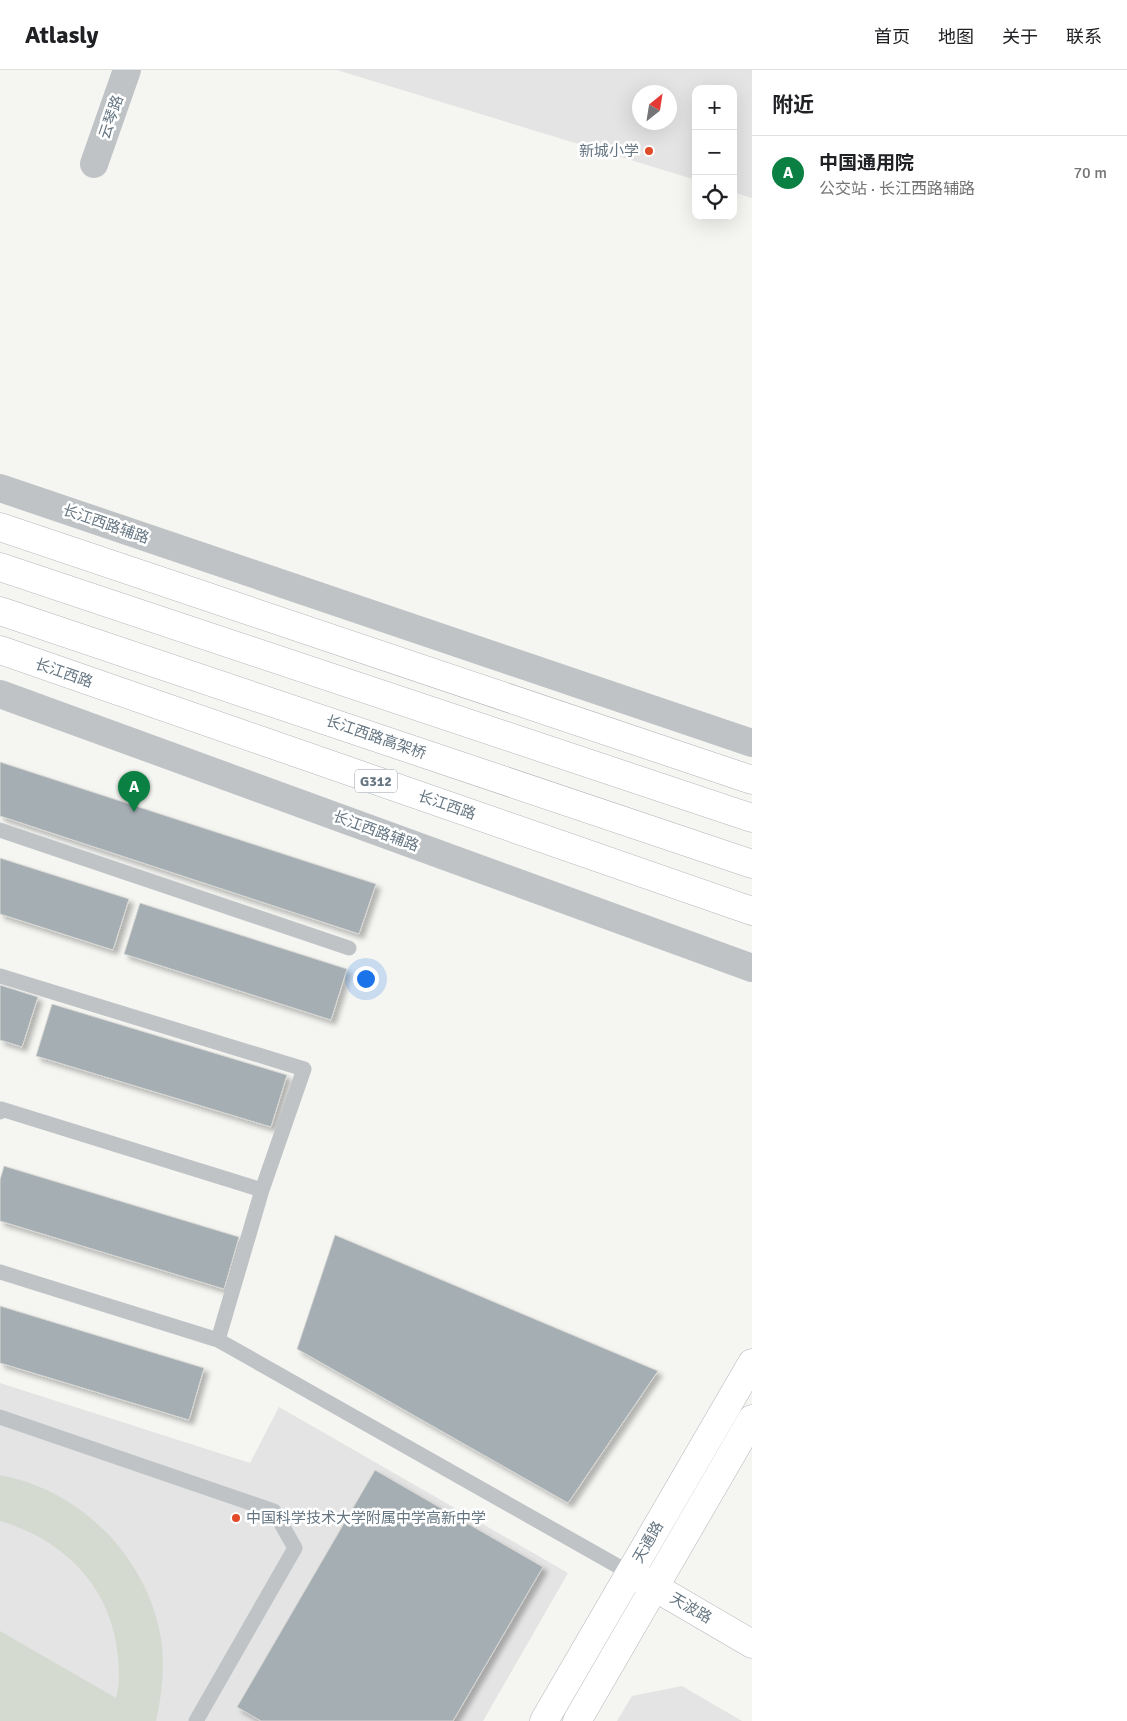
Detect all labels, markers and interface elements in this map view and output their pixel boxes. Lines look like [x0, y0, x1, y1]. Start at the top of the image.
text: Atlasly [25, 20, 98, 50]
text: 首页 [874, 26, 910, 48]
text: 地图 [938, 26, 974, 48]
text: 关于 [1002, 26, 1038, 48]
text: 联系 [1066, 26, 1102, 48]
north arrow [632, 85, 677, 130]
map controls [692, 85, 737, 220]
button: + [692, 85, 737, 130]
text: 附近 [772, 92, 814, 118]
street label: 云琴路 [95, 93, 127, 141]
button: − [692, 130, 737, 175]
place label: 新城小学 [579, 142, 639, 160]
marker: 新城小学 [643, 145, 655, 157]
text: 中国通用院 [819, 151, 914, 175]
text: A [783, 163, 793, 183]
text: 70 m [1073, 163, 1107, 183]
button: locate [692, 175, 737, 220]
text: 公交站 · 长江西路辅路 [819, 179, 975, 199]
street label: 长江西路辅路 [61, 501, 151, 547]
street label: 长江西路 [33, 655, 95, 691]
street label: 长江西路高架桥 [323, 711, 429, 763]
road number: G312 [355, 769, 397, 792]
pin: A [118, 771, 150, 812]
street label: 长江西路 [416, 787, 478, 823]
street label: 长江西路辅路 [331, 807, 421, 855]
your location [353, 966, 379, 992]
place label: 中国科学技术大学附属中学高新中学 [246, 1509, 486, 1527]
marker: 中国科学技术大学附属中学高新中学 [230, 1512, 242, 1524]
street label: 天通路 [629, 1518, 667, 1566]
street label: 天波路 [667, 1589, 715, 1627]

